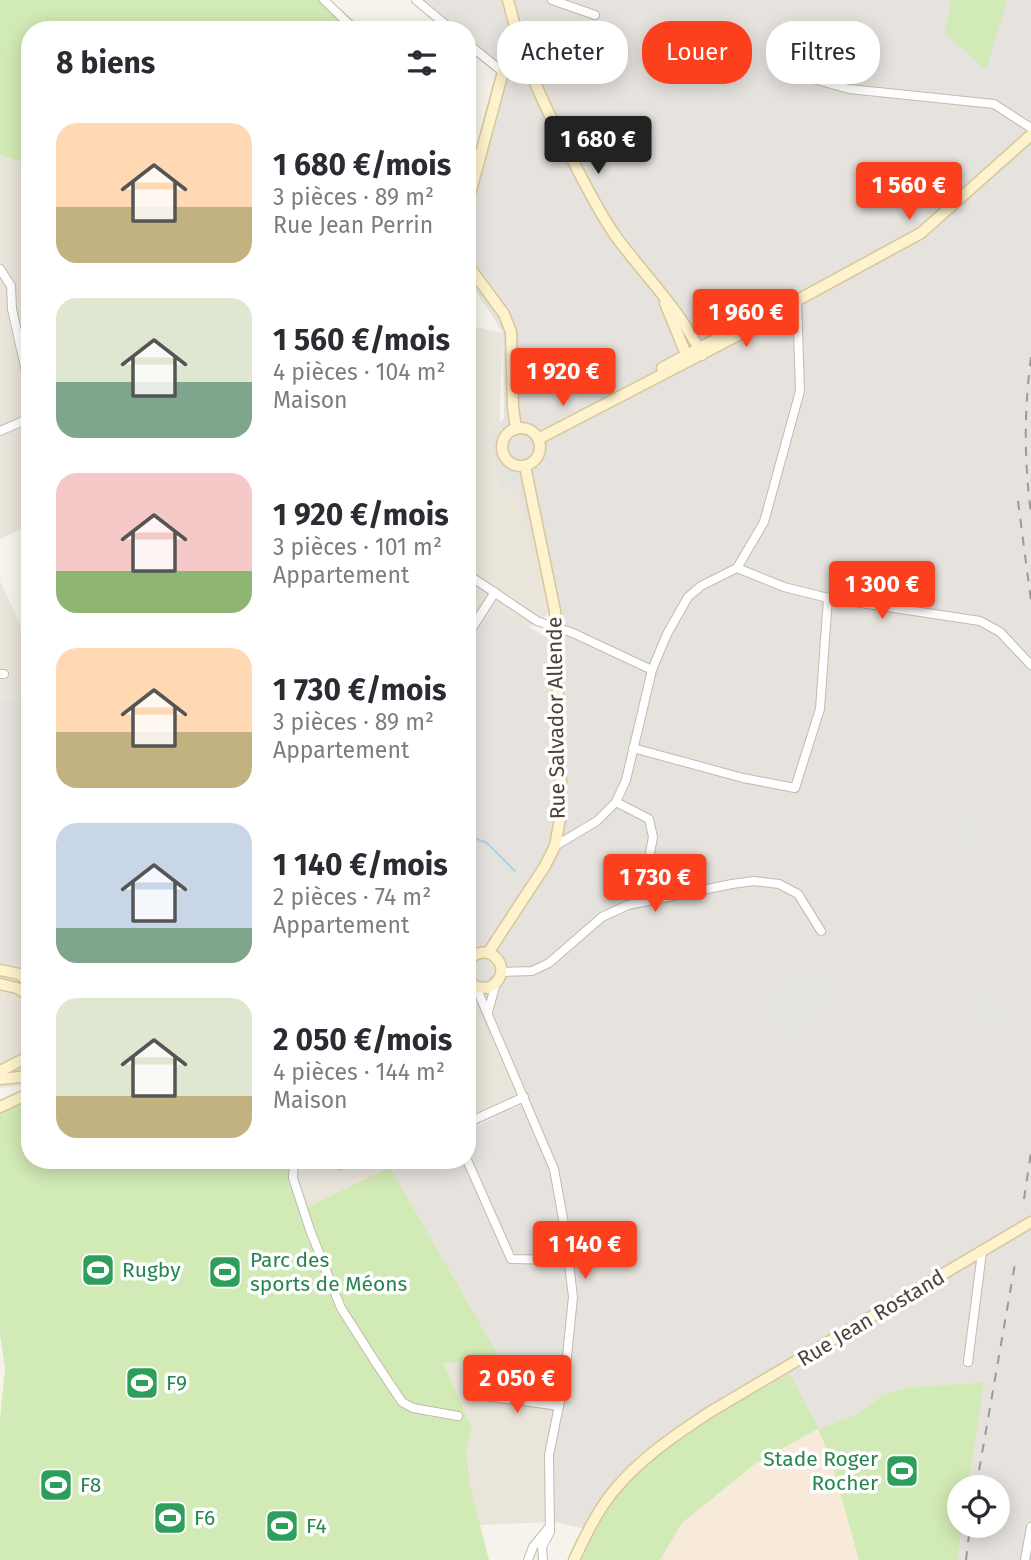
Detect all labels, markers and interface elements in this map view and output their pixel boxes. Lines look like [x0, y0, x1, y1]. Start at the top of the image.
chip: Acheter [497, 21, 628, 84]
chip: Louer [642, 21, 752, 84]
chip: Filtres [766, 21, 880, 84]
icon: filters [403, 44, 441, 82]
text: 8 biens [56, 45, 155, 81]
pin: 1 680 € [533, 116, 663, 176]
text: 1 680 € [561, 125, 635, 153]
text: 1 680 €/mois [273, 147, 451, 183]
icon: home [112, 151, 196, 235]
pin: 1 560 € [844, 162, 974, 222]
text: 1 560 € [872, 171, 946, 199]
text: 3 pièces · 89 m² [273, 183, 434, 211]
text: Rue Jean Perrin [273, 211, 433, 239]
pin: 1 960 € [681, 290, 811, 349]
text: 1 960 € [709, 298, 783, 326]
text: 1 560 €/mois [273, 322, 450, 358]
icon: home [112, 326, 196, 410]
pin: 1 920 € [498, 348, 628, 408]
text: 1 920 € [527, 357, 599, 385]
text: 4 pièces · 104 m² [273, 358, 445, 386]
text: Maison [273, 386, 348, 414]
text: 1 920 €/mois [273, 497, 449, 533]
icon: home [112, 501, 196, 585]
text: 3 pièces · 101 m² [273, 533, 442, 561]
text: Appartement [273, 561, 409, 589]
pin: 1 300 € [817, 562, 947, 621]
text: 1 300 € [845, 570, 919, 598]
street label: Rue Salvador Allende [541, 617, 571, 819]
text: 1 730 €/mois [273, 672, 446, 708]
icon: home [112, 676, 196, 760]
text: 3 pièces · 89 m² [273, 708, 434, 736]
text: Appartement [273, 736, 409, 764]
text: 1 140 €/mois [273, 847, 448, 883]
icon: home [112, 851, 196, 935]
pin: 1 730 € [590, 855, 720, 914]
text: 1 730 € [619, 863, 691, 891]
text: 2 pièces · 74 m² [273, 883, 431, 911]
text: Appartement [273, 911, 409, 939]
text: 2 050 €/mois [273, 1022, 452, 1058]
icon: home [112, 1026, 196, 1110]
text: 4 pièces · 144 m² [273, 1058, 445, 1086]
text: Maison [273, 1086, 348, 1114]
pin: 1 140 € [520, 1222, 650, 1281]
text: 1 140 € [549, 1230, 621, 1258]
place label: Parc des sports de Méons [250, 1247, 408, 1297]
sports icon: Rugby [79, 1251, 117, 1289]
sports icon: Parc des sports de Méons [206, 1253, 244, 1291]
place label: Rugby [122, 1257, 181, 1283]
street label: Rue Jean Rostand [793, 1264, 949, 1372]
pin: 2 050 € [452, 1356, 582, 1415]
sports icon: F9 [123, 1364, 161, 1402]
text: 2 050 € [479, 1364, 555, 1392]
place label: F9 [166, 1370, 187, 1396]
place label: Stade Roger Rocher [763, 1446, 878, 1496]
sports icon: Stade Roger Rocher [883, 1452, 921, 1490]
sports icon: F8 [37, 1466, 75, 1504]
place label: F8 [80, 1472, 101, 1498]
map controls [947, 1475, 1010, 1538]
button: locate [947, 1475, 1010, 1538]
sports icon: F6 [151, 1499, 189, 1537]
place label: F6 [194, 1505, 215, 1531]
sports icon: F4 [263, 1507, 301, 1545]
place label: F4 [306, 1513, 327, 1539]

